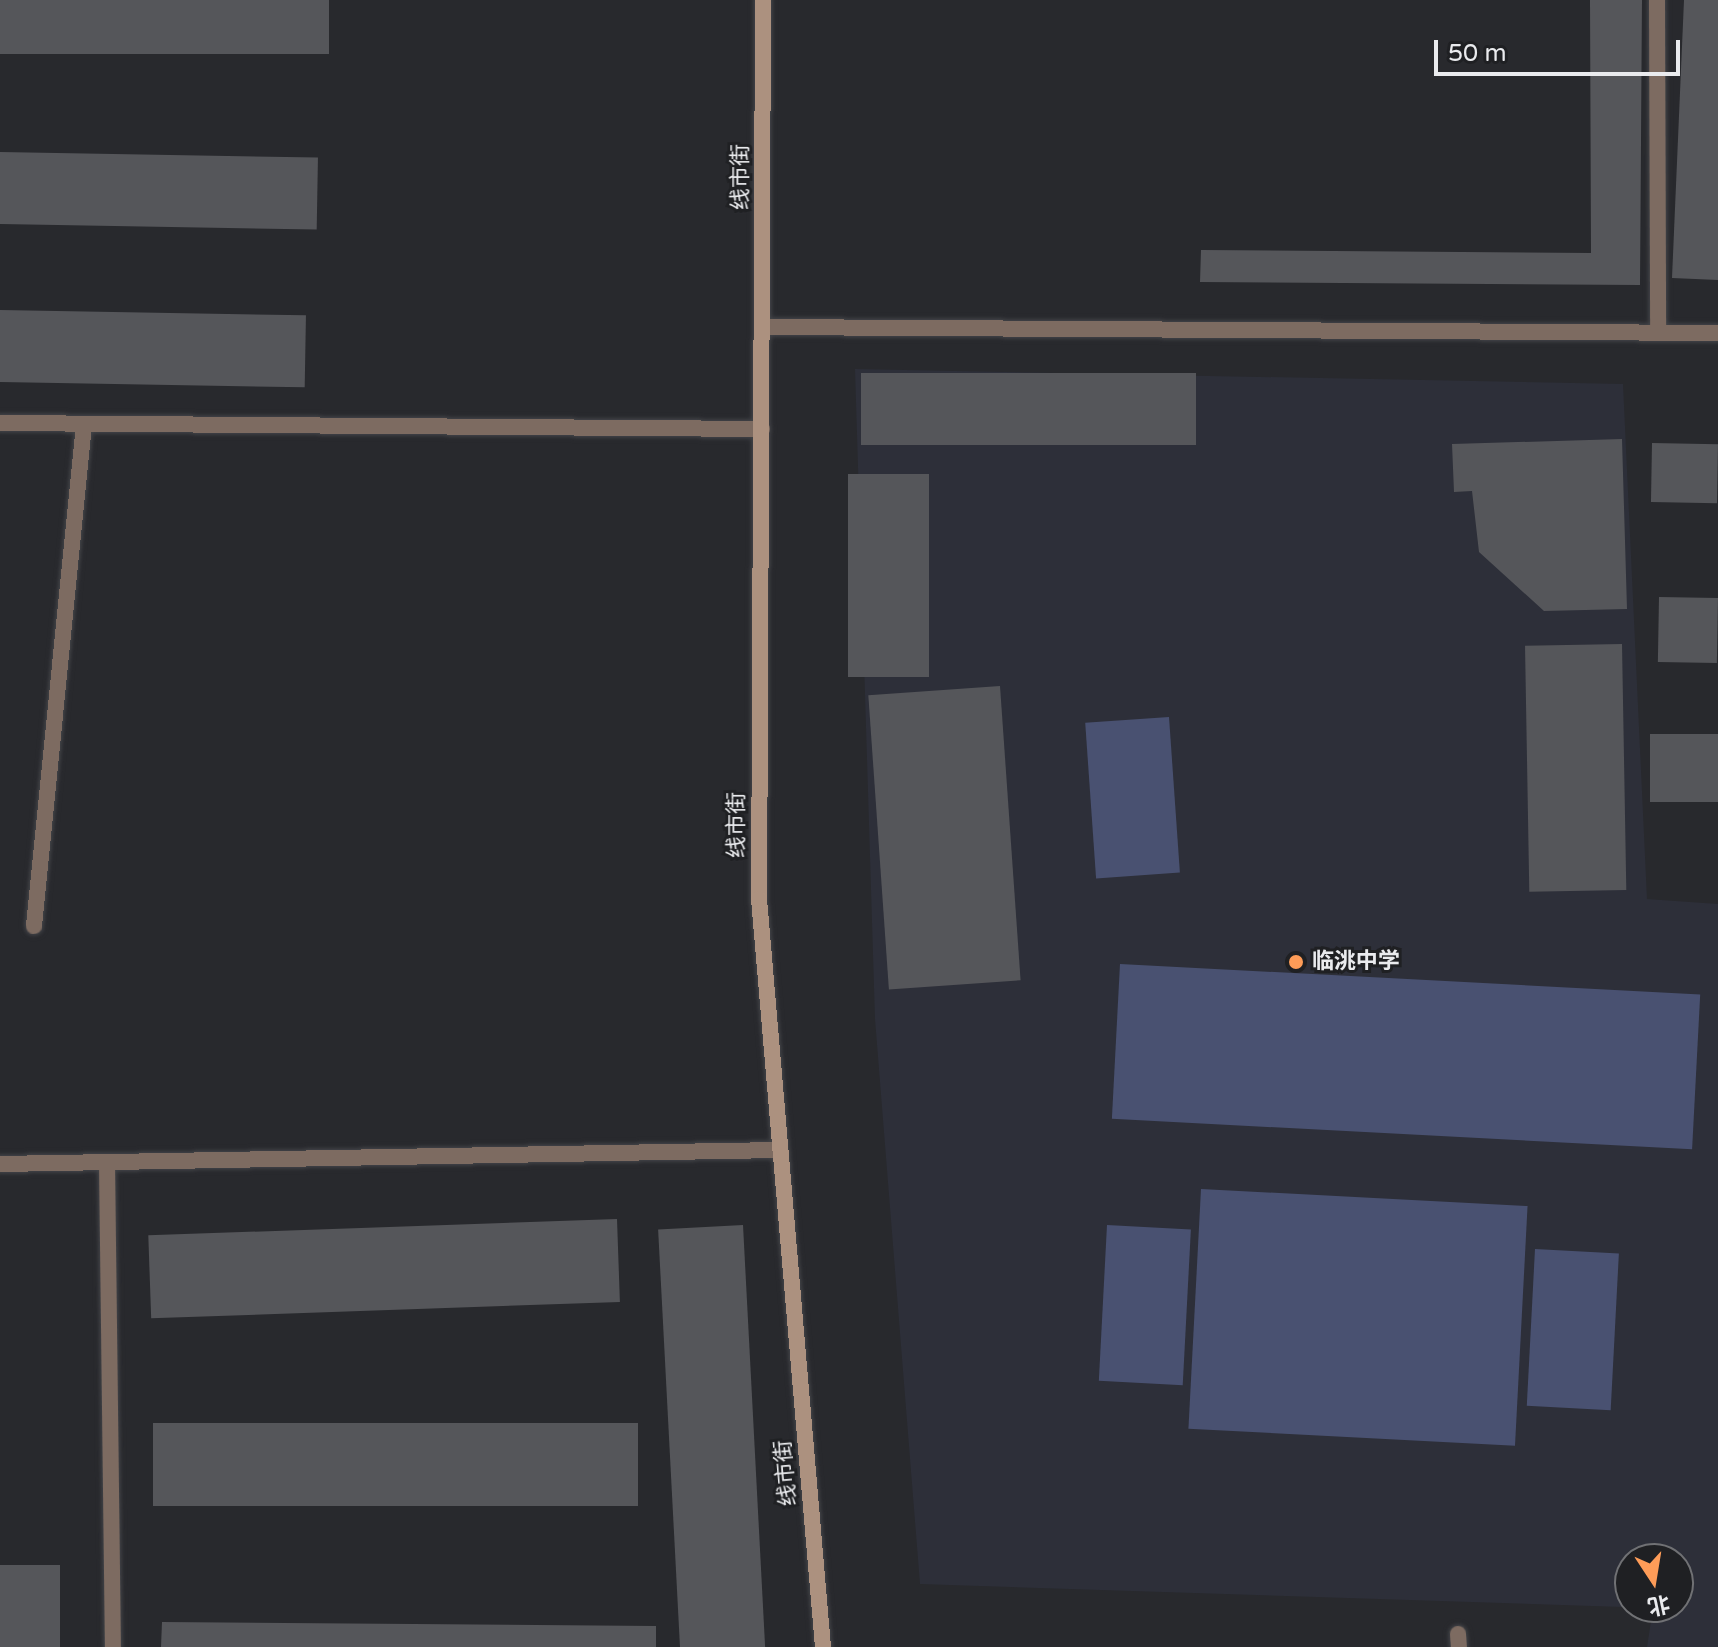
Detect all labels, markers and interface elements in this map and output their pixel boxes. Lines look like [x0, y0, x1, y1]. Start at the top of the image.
scale bar [1438, 24, 1684, 74]
text: 50 m [1448, 39, 1506, 68]
street label: 线市街 [728, 144, 754, 210]
street label: 线市街 [724, 792, 750, 858]
place label: 临洮中学 [1312, 949, 1400, 975]
marker: 临洮中学 [1287, 953, 1305, 971]
street label: 线市街 [770, 1439, 802, 1507]
north arrow [1614, 1543, 1694, 1623]
text: 北 [1645, 1590, 1672, 1620]

